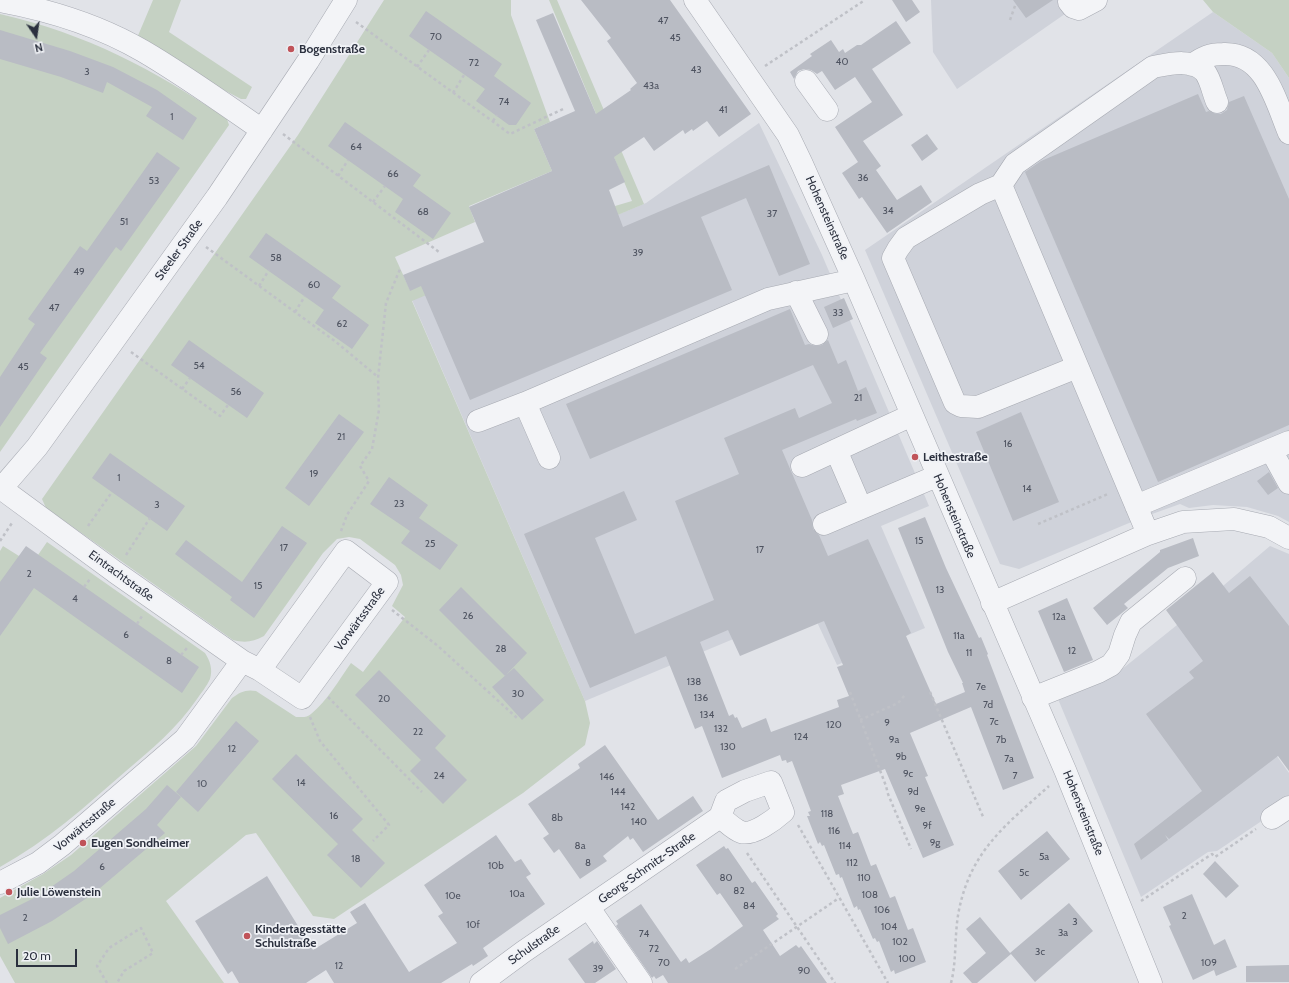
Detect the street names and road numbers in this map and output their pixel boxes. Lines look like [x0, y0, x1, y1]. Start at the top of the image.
street label: Hohensteinstraße [802, 174, 852, 262]
street label: Steeler Straße [152, 217, 206, 283]
street label: Hohensteinstraße [930, 472, 978, 560]
street label: Eintrachtstraße [86, 548, 156, 604]
street label: Vorwärtsstraße [332, 584, 388, 654]
street label: Hohensteinstraße [1059, 769, 1107, 857]
street label: Vorwärtsstraße [51, 795, 119, 855]
street label: Georg-Schmitz-Straße [596, 829, 698, 907]
street label: Schulstraße [505, 922, 563, 968]

